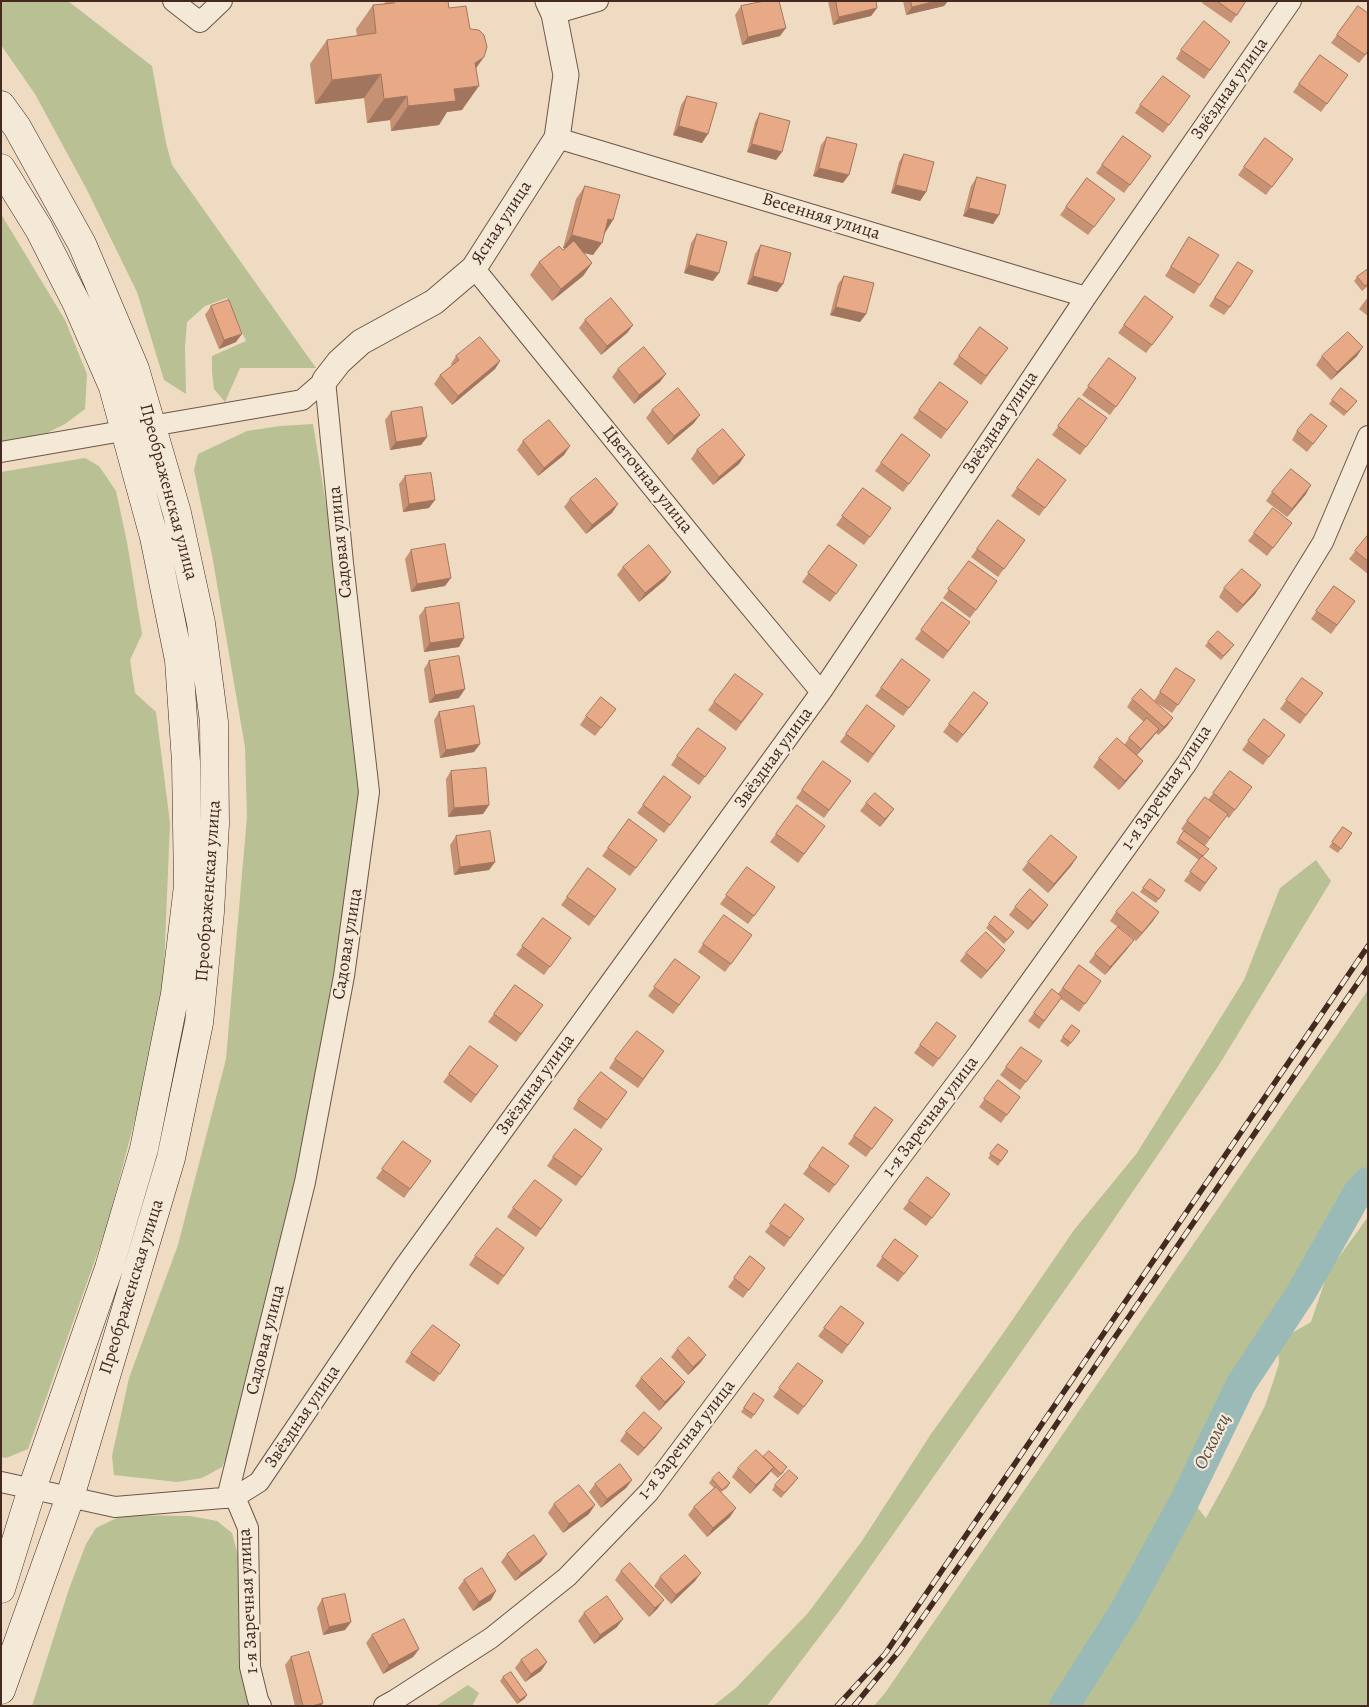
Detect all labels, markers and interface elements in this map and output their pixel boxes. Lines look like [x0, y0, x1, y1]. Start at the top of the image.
street label: Звёздная улица [1187, 34, 1273, 144]
street label: Ясная улица [467, 177, 537, 269]
street label: Весенняя улица [759, 189, 883, 245]
street label: Звёздная улица [959, 367, 1043, 479]
street label: Преображенская улица [134, 401, 202, 583]
street label: Цветочная улица [597, 422, 697, 538]
street label: Садовая улица [324, 485, 358, 599]
street label: Звёздная улица [730, 703, 818, 813]
street label: 1-я Заречная улица [1117, 721, 1217, 855]
street label: Преображенская улица [192, 800, 226, 982]
street label: Садовая улица [329, 887, 367, 1001]
street label: Звёздная улица [492, 1030, 580, 1140]
street label: 1-я Заречная улица [878, 1052, 984, 1182]
street label: Преображенская улица [95, 1197, 169, 1377]
street label: Садовая улица [242, 1283, 290, 1397]
street label: Звёздная улица [261, 1361, 345, 1473]
street label: 1-я Заречная улица [634, 1376, 740, 1504]
water label: Осколец [1190, 1410, 1236, 1474]
street label: 1-я Заречная улица [234, 1528, 264, 1674]

